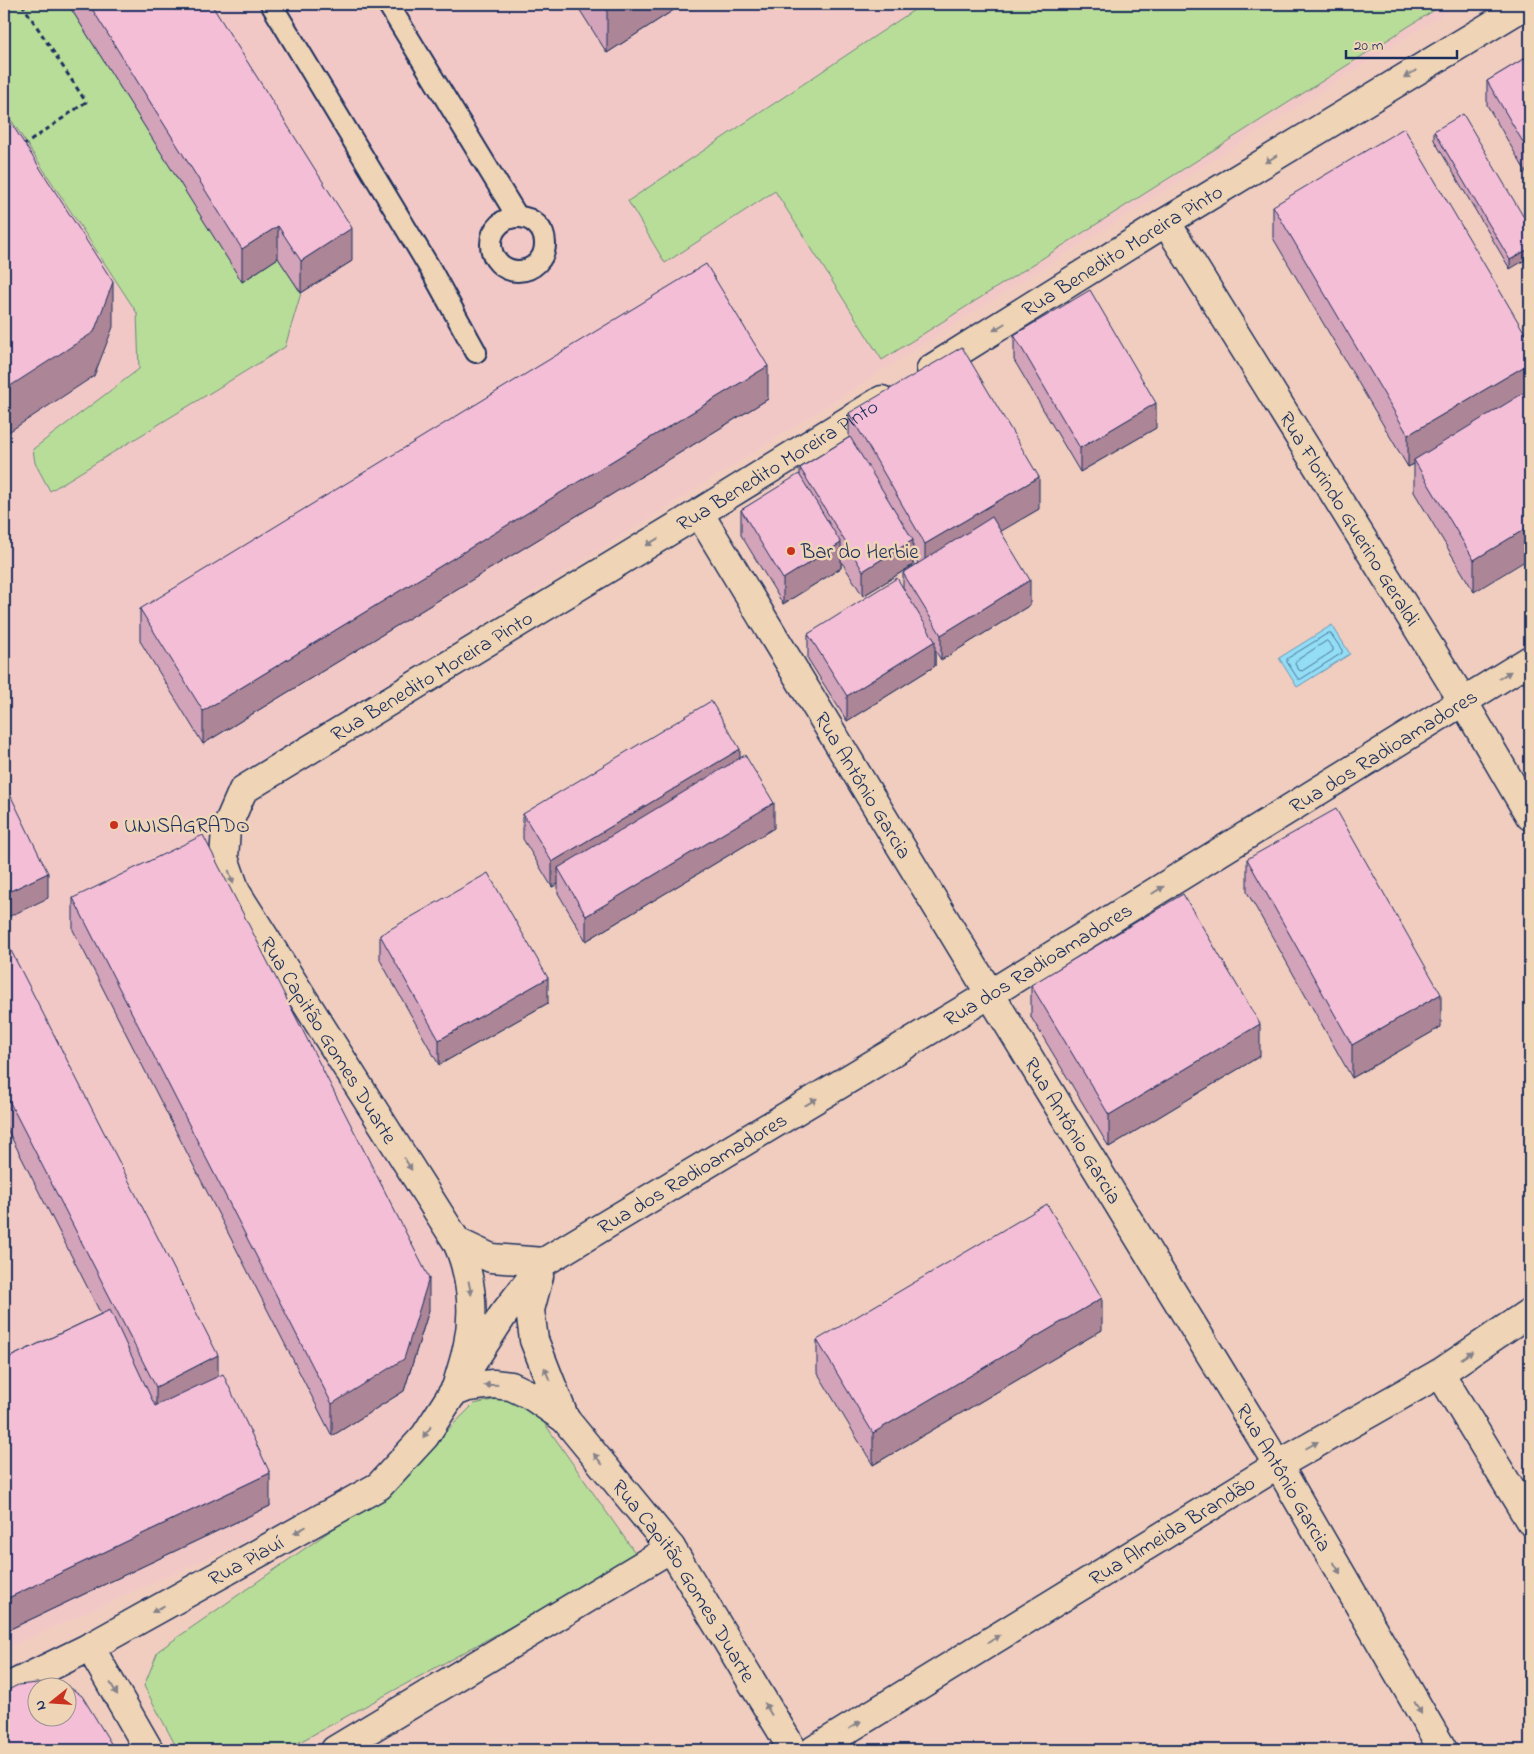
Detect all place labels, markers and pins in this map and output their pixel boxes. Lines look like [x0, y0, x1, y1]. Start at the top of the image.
place label: Bar do Herbie [800, 538, 919, 568]
marker: Bar do Herbie [785, 545, 797, 557]
place label: UNISAGRADO [124, 812, 250, 842]
marker: UNISAGRADO [108, 819, 120, 831]

